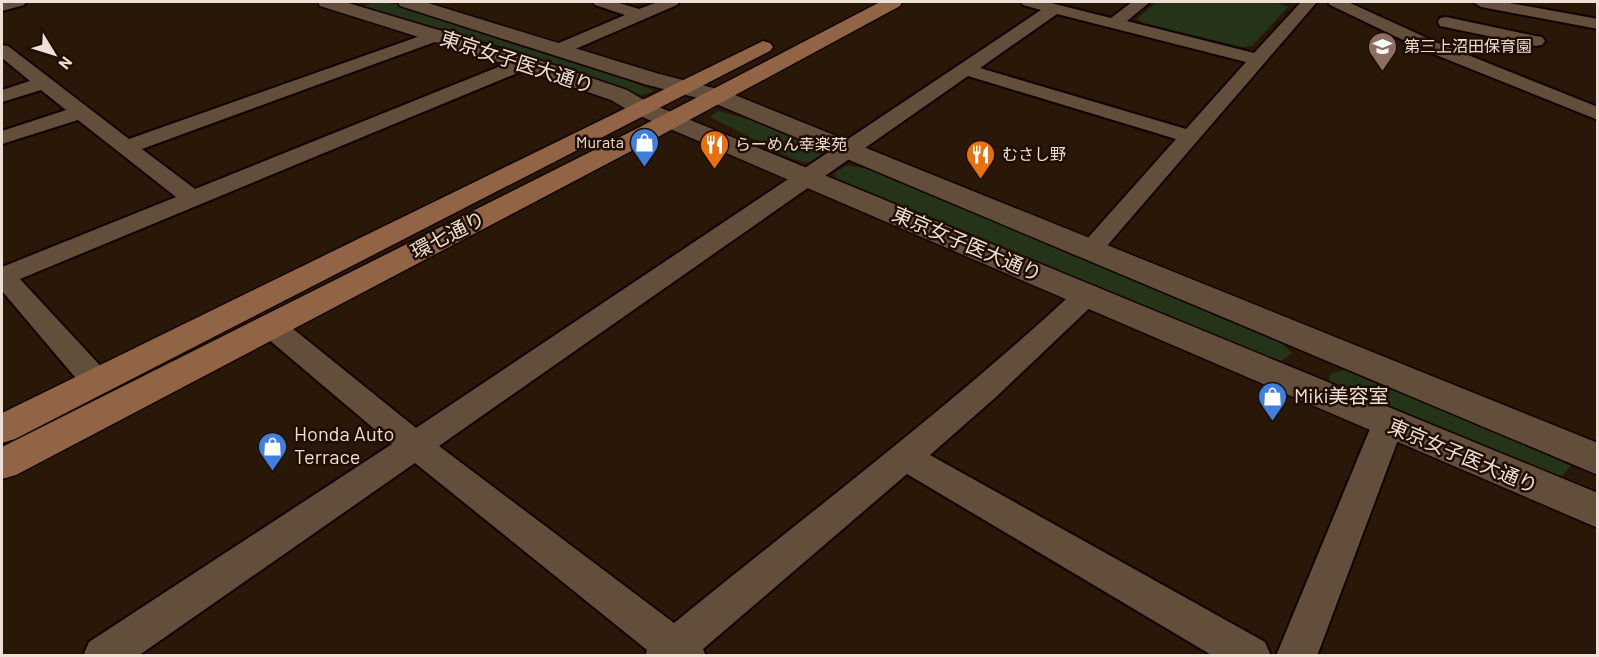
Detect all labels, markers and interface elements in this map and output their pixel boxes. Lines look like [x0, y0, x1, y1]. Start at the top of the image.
north arrow [24, 24, 84, 84]
street label: 東京女子医大通り [438, 25, 597, 97]
school or university icon: 第三上沼田保育園 [1367, 30, 1399, 72]
place label: 第三上沼田保育園 [1404, 36, 1532, 55]
text: N [55, 54, 77, 74]
shop icon: Murata [629, 126, 661, 168]
restaurant icon: らーめん幸楽苑 [698, 128, 730, 170]
place label: Murata [576, 132, 624, 151]
place label: らーめん幸楽苑 [735, 134, 847, 153]
restaurant icon: むさし野 [965, 138, 997, 180]
place label: むさし野 [1002, 144, 1066, 163]
street label: 東京女子医大通り [889, 201, 1046, 285]
street label: 環七通り [406, 205, 489, 263]
shop icon: Miki美容室 [1257, 380, 1289, 422]
place label: Miki美容室 [1294, 383, 1389, 407]
street label: 東京女子医大通り [1385, 413, 1542, 497]
place label: Honda Auto Terrace [294, 421, 395, 468]
shop icon: Honda Auto Terrace [257, 430, 289, 472]

